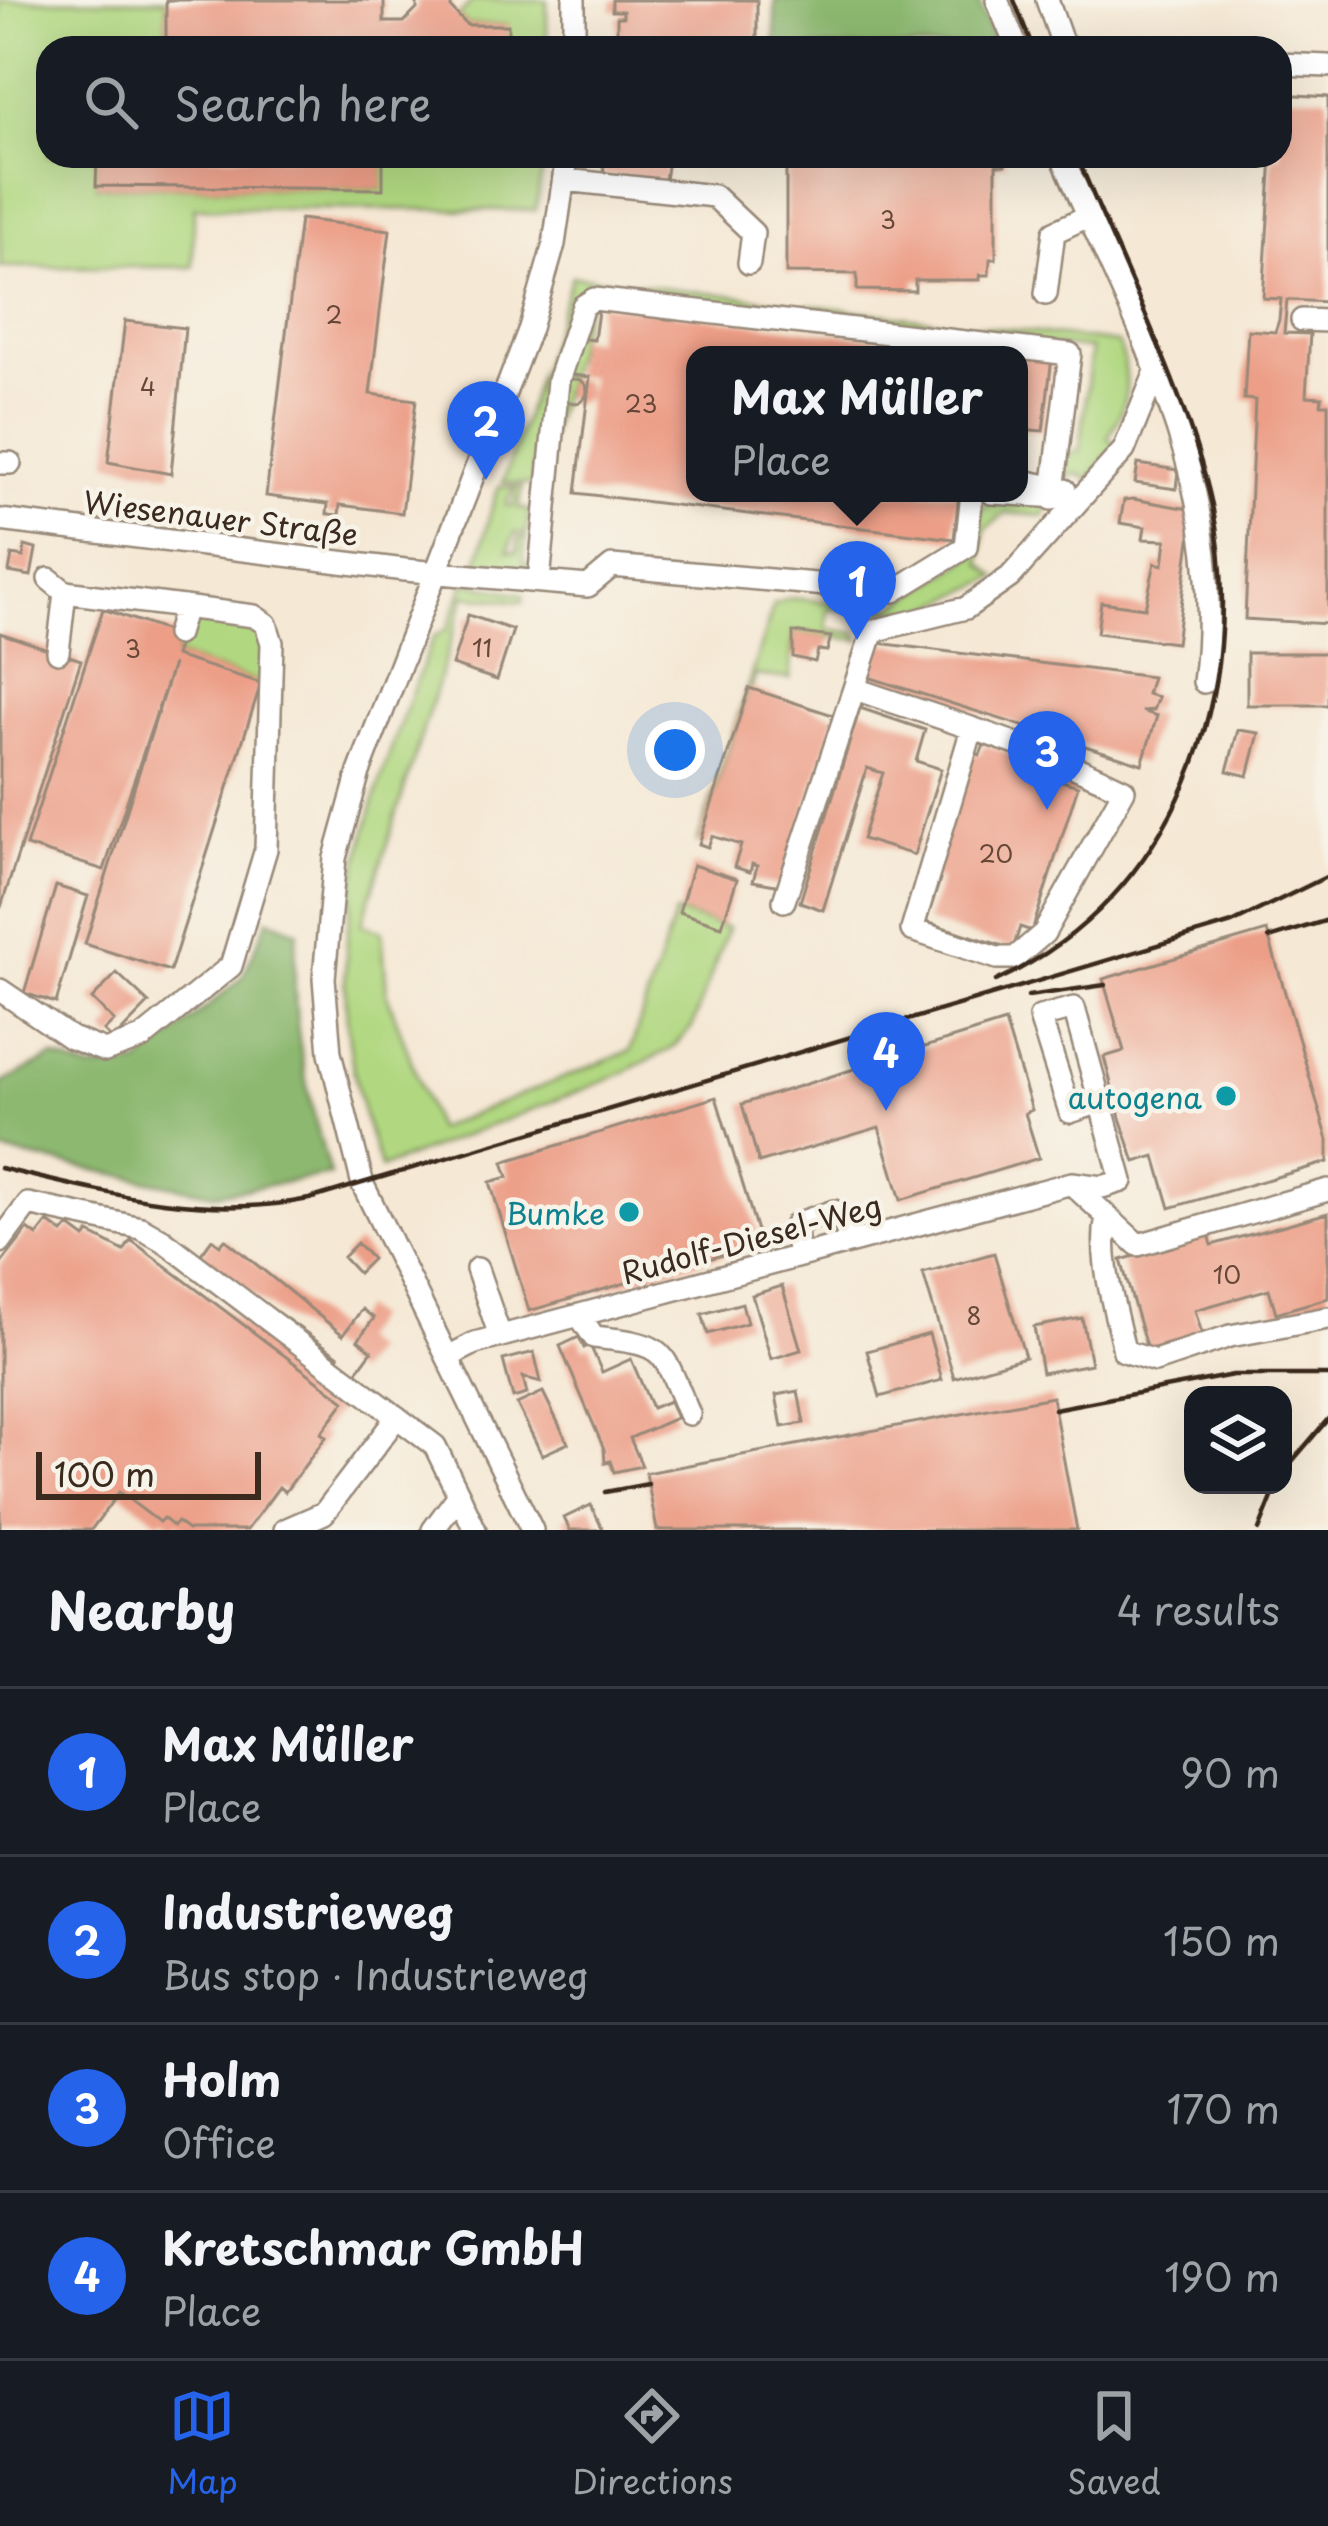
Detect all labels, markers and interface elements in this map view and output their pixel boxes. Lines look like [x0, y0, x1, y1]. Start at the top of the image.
search box [36, 36, 1292, 168]
text: Search here [174, 68, 431, 136]
icon: search [78, 69, 144, 135]
house number: 3 [880, 201, 896, 237]
house number: 2 [326, 296, 343, 332]
popup [686, 346, 1028, 502]
text: Max Müller [731, 361, 983, 429]
house number: 4 [140, 368, 156, 404]
pin: 2 [447, 381, 525, 480]
house number: 23 [625, 385, 657, 421]
text: Place [731, 429, 831, 488]
street label: Wiesenauer Straße [81, 478, 361, 556]
pin: 1 [818, 541, 896, 640]
house number: 11 [472, 629, 492, 665]
house number: 3 [125, 630, 141, 666]
pin: 3 [1008, 711, 1086, 810]
your location [645, 720, 705, 780]
house number: 20 [979, 835, 1013, 871]
pin: 4 [847, 1012, 925, 1111]
place label: autogena [1068, 1074, 1202, 1119]
marker: autogena [1213, 1083, 1239, 1109]
street label: Rudolf-Diesel-Weg [616, 1182, 886, 1294]
place label: Bumke [506, 1190, 605, 1235]
marker: Bumke [616, 1199, 642, 1225]
house number: 10 [1213, 1256, 1241, 1292]
house number: 8 [967, 1297, 982, 1333]
map controls [1184, 1386, 1292, 1494]
button: layers [1184, 1386, 1292, 1494]
scale bar [36, 1446, 261, 1499]
text: 100 m [54, 1448, 155, 1498]
text: Nearby [48, 1570, 235, 1647]
text: 4 results [1117, 1579, 1280, 1638]
text: Max Müller [162, 1708, 414, 1776]
text: 1 [78, 1742, 96, 1801]
text: 90 m [1180, 1742, 1280, 1801]
text: Place [162, 1776, 262, 1835]
text: Industrieweg [162, 1876, 454, 1944]
text: 2 [73, 1910, 101, 1969]
text: 150 m [1163, 1910, 1280, 1969]
text: Bus stop · Industrieweg [162, 1944, 589, 2003]
text: Holm [162, 2044, 281, 2112]
text: 3 [74, 2078, 100, 2137]
text: 170 m [1167, 2078, 1280, 2137]
text: Office [162, 2112, 276, 2171]
text: Kretschmar GmbH [162, 2212, 584, 2280]
text: 4 [74, 2246, 100, 2305]
text: 190 m [1164, 2246, 1280, 2305]
text: Place [162, 2280, 262, 2339]
tab: Map [167, 2383, 238, 2505]
tab: Directions [572, 2383, 733, 2505]
tab: Saved [1067, 2383, 1161, 2505]

